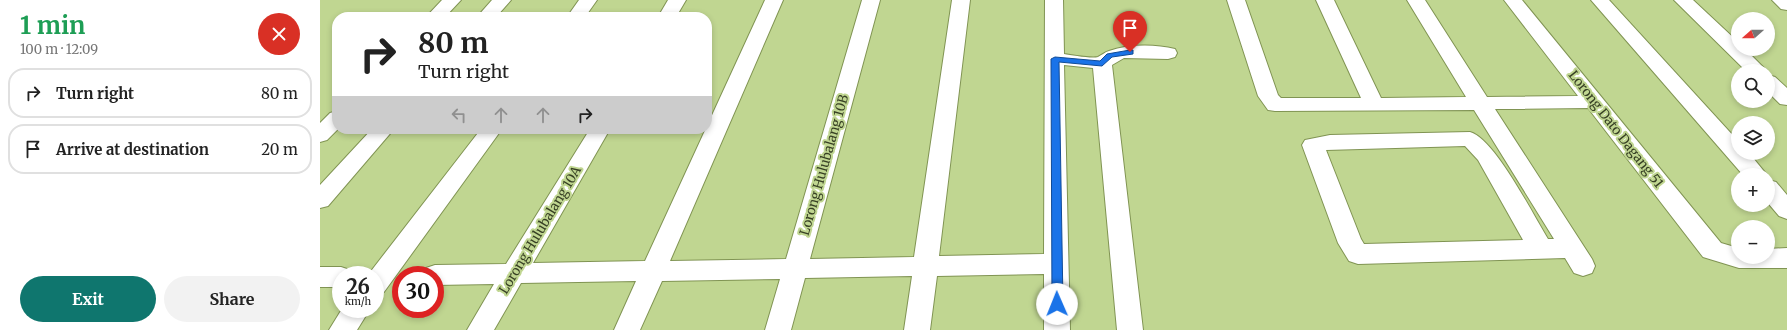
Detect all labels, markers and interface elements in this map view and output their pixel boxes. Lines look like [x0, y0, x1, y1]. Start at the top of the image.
text: 1 min [20, 10, 85, 41]
pin [1113, 11, 1147, 52]
north arrow [1731, 12, 1775, 56]
map controls [1731, 12, 1775, 264]
button: close [258, 13, 300, 55]
icon: arrive [1119, 17, 1141, 39]
text: 80 m [418, 25, 489, 61]
icon: right [352, 28, 404, 80]
text: 100 m · 12:09 [20, 41, 98, 58]
text: Turn right [418, 60, 509, 83]
button: search [1731, 64, 1775, 108]
street label: Lorong Dato Dagang 51 [1565, 67, 1667, 191]
icon: right [22, 82, 44, 104]
text: Turn right [56, 84, 134, 103]
text: 80 m [261, 84, 298, 103]
street label: Lorong Hulubalang 10B [796, 92, 852, 237]
icon: left [448, 104, 470, 126]
icon: ahead [490, 104, 512, 126]
icon: ahead [532, 104, 554, 126]
icon: right [574, 104, 596, 126]
button: layers [1731, 116, 1775, 160]
icon: arrive [22, 138, 44, 160]
text: Arrive at destination [56, 140, 209, 159]
text: 20 m [261, 140, 298, 159]
street label: Lorong Hulubalang 10A [495, 162, 585, 297]
button: + [1731, 168, 1775, 212]
button: − [1731, 220, 1775, 264]
speed limit sign: 30 [392, 266, 444, 318]
text: 26 [346, 274, 370, 299]
button: Exit [20, 276, 156, 322]
button: Share [164, 276, 300, 322]
position arrow [1036, 283, 1078, 325]
text: km/h [345, 295, 371, 308]

